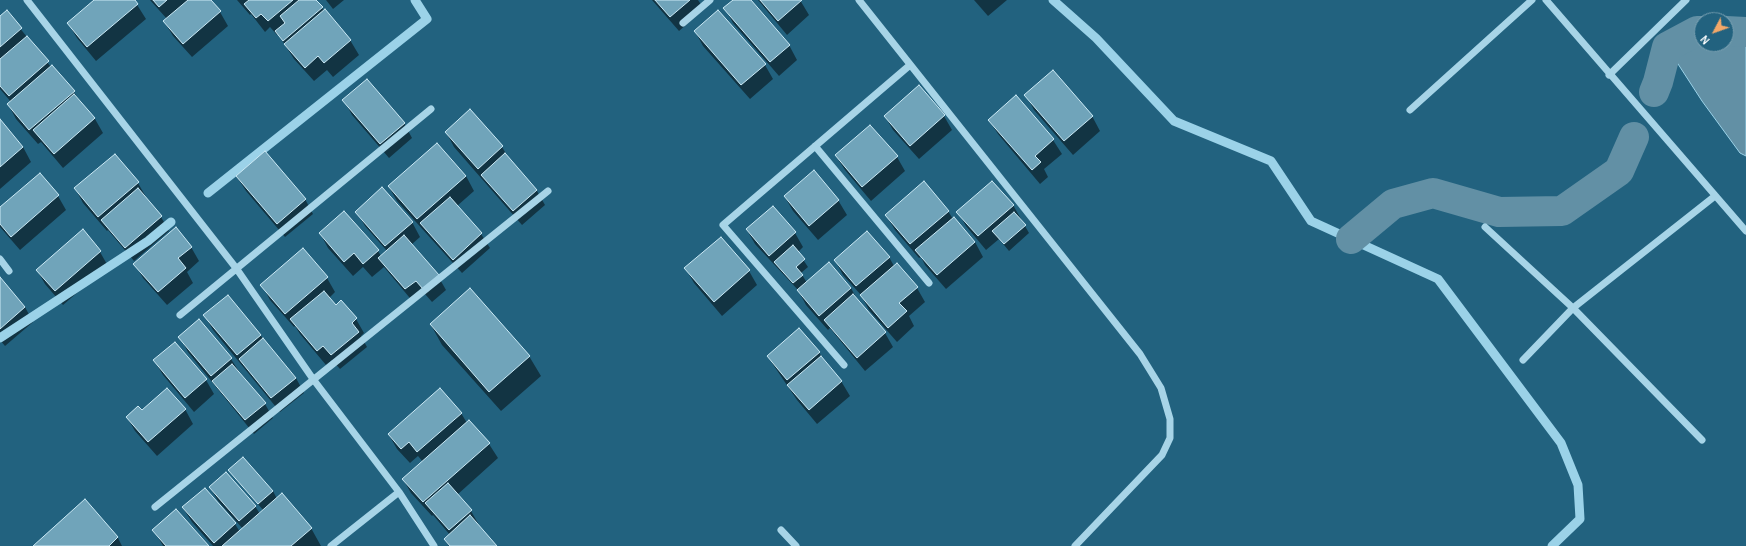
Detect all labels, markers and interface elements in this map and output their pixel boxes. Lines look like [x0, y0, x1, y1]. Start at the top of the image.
north arrow [1694, 12, 1734, 52]
text: N [1698, 32, 1713, 47]

